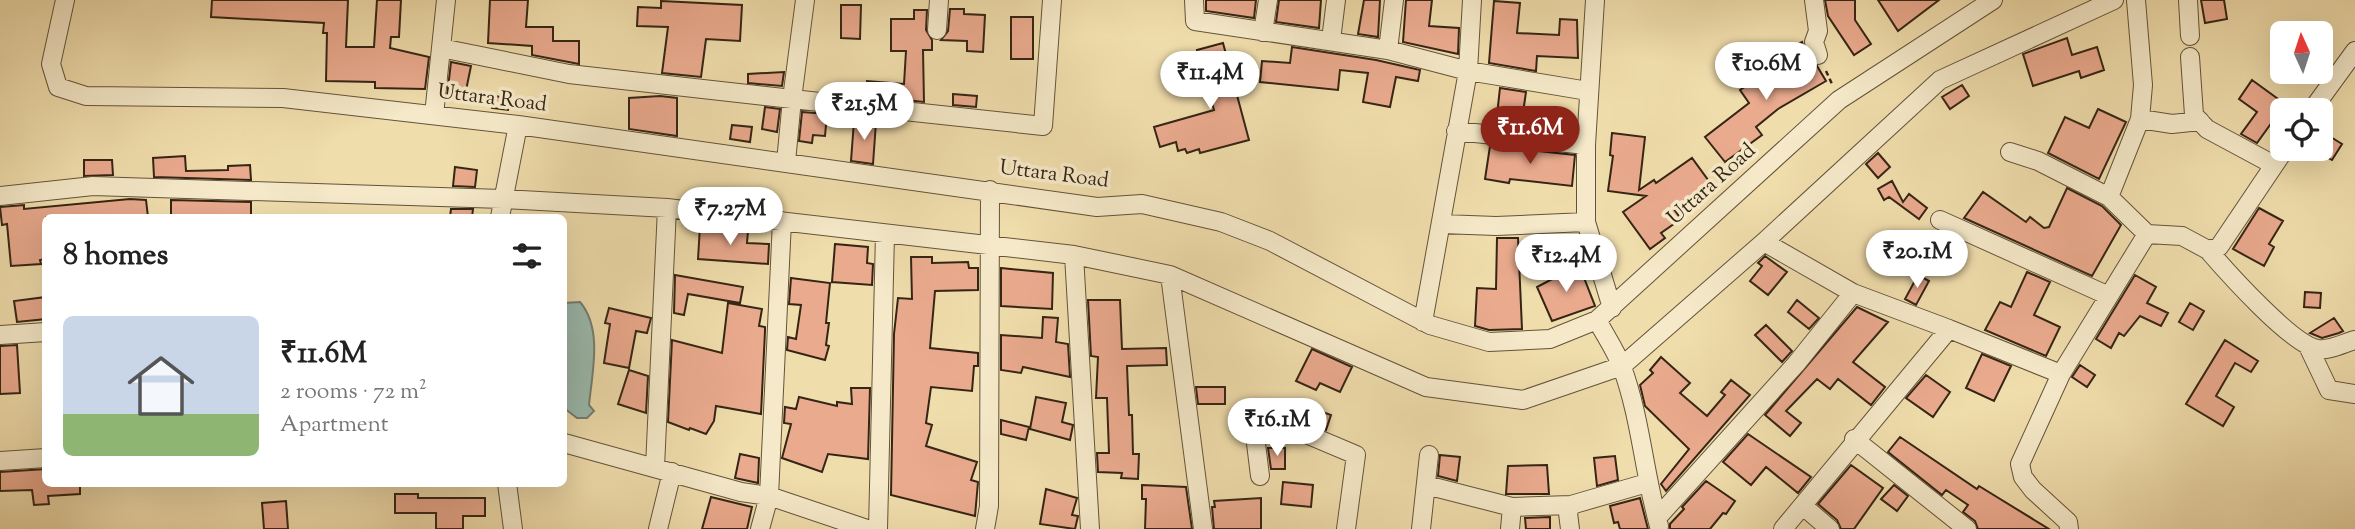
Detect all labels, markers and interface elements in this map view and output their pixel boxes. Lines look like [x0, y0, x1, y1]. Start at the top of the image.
north arrow [2270, 21, 2333, 84]
map controls [2270, 21, 2333, 161]
pin: ₹10.6M [1709, 42, 1823, 102]
text: ₹10.6M [1731, 48, 1801, 81]
pin: ₹11.4M [1153, 52, 1267, 111]
text: ₹11.4M [1176, 57, 1244, 90]
street label: Uttara Road [436, 77, 549, 121]
pin: ₹21.5M [807, 82, 921, 142]
text: ₹21.5M [831, 88, 897, 121]
button: locate [2270, 98, 2333, 161]
pin: ₹11.6M [1473, 106, 1587, 166]
text: ₹11.6M [1497, 112, 1563, 145]
street label: Uttara Road [1661, 137, 1763, 233]
street label: Uttara Road [998, 153, 1111, 197]
pin: ₹7.27M [673, 188, 787, 247]
text: ₹7.27M [694, 193, 766, 226]
pin: ₹20.1M [1860, 230, 1974, 290]
pin: ₹12.4M [1509, 234, 1623, 294]
text: 8 homes [63, 235, 168, 278]
text: ₹20.1M [1882, 236, 1952, 269]
icon: filters [508, 237, 546, 275]
text: ₹12.4M [1531, 240, 1601, 273]
text: ₹11.6M [280, 333, 367, 376]
icon: home [119, 344, 203, 428]
text: 2 rooms · 72 m² [280, 376, 427, 409]
pin: ₹16.1M [1220, 398, 1334, 458]
text: ₹16.1M [1244, 404, 1310, 437]
text: Apartment [280, 409, 389, 442]

